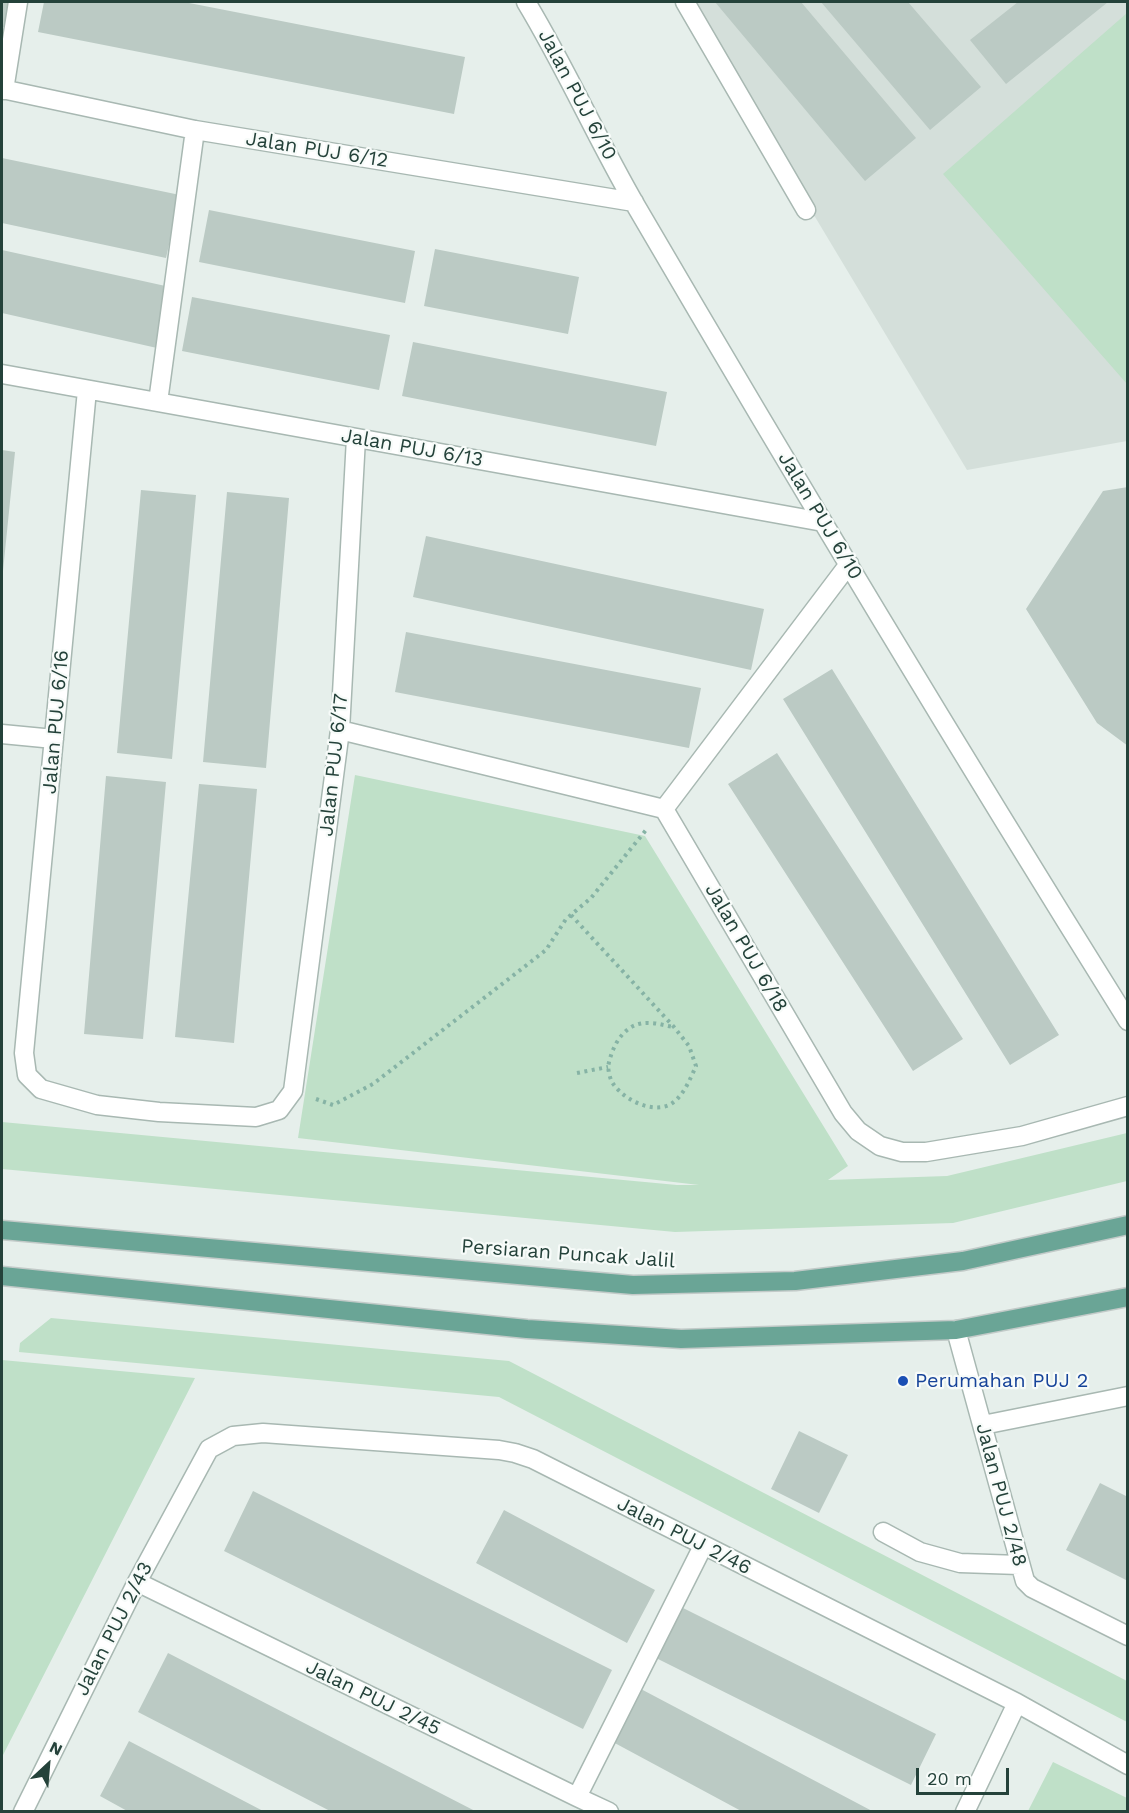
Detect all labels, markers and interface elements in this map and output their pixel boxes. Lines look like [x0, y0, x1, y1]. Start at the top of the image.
street label: Jalan PUJ 6/10 [532, 26, 622, 164]
street label: Jalan PUJ 6/12 [244, 127, 390, 173]
street label: Jalan PUJ 6/13 [339, 424, 485, 472]
street label: Jalan PUJ 6/10 [772, 448, 868, 584]
street label: Jalan PUJ 6/16 [38, 649, 74, 795]
street label: Jalan PUJ 6/17 [315, 692, 353, 838]
street label: Jalan PUJ 6/18 [699, 879, 793, 1017]
street label: Persiaran Puncak Jalil [460, 1235, 676, 1273]
place label: Perumahan PUJ 2 [915, 1369, 1088, 1393]
marker: Perumahan PUJ 2 [896, 1374, 910, 1388]
street label: Jalan PUJ 2/48 [970, 1421, 1032, 1569]
street label: Jalan PUJ 2/46 [613, 1492, 755, 1580]
street label: Jalan PUJ 2/43 [70, 1558, 158, 1700]
street label: Jalan PUJ 2/45 [302, 1655, 444, 1741]
north arrow [18, 1735, 78, 1795]
text: N [47, 1737, 66, 1760]
scale bar [919, 1756, 1012, 1794]
text: 20 m [927, 1768, 972, 1789]

